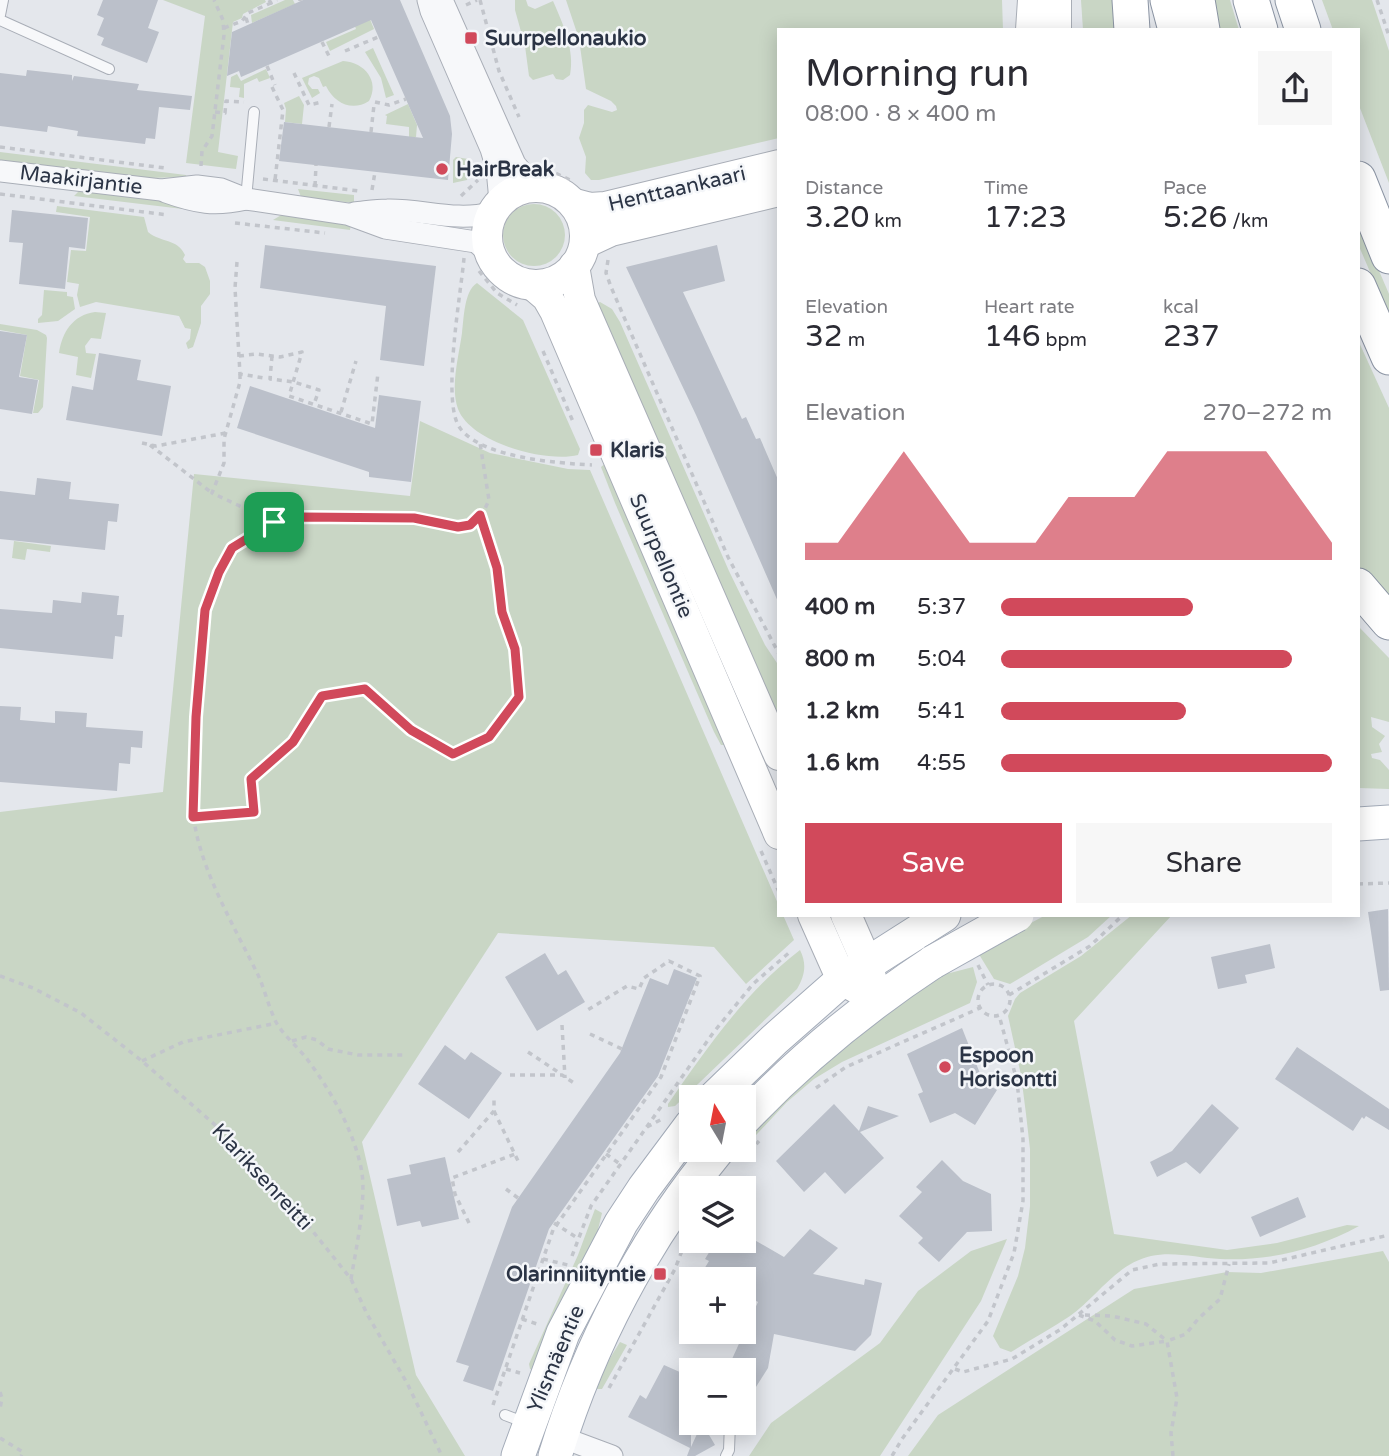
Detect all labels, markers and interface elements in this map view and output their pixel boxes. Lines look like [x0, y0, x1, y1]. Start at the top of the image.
place label: Suurpellonaukio [485, 26, 647, 51]
marker: Suurpellonaukio [463, 30, 479, 46]
text: Morning run [805, 51, 1029, 97]
button: share [1258, 51, 1332, 125]
text: 08:00 · 8 × 400 m [805, 100, 996, 128]
place label: HairBreak [456, 157, 555, 182]
street label: Maakirjantie [18, 160, 144, 200]
marker: HairBreak [434, 161, 450, 177]
street label: Henttaankaari [606, 161, 748, 217]
text: Distance [805, 177, 883, 199]
text: Time [984, 177, 1028, 199]
text: Pace [1163, 177, 1207, 199]
text: 3.20 [805, 199, 869, 236]
text: 17:23 [984, 199, 1067, 236]
text: 5:26 [1163, 199, 1227, 236]
text: km [869, 210, 902, 232]
text: /km [1227, 210, 1268, 232]
text: Elevation [805, 296, 888, 318]
text: Heart rate [984, 296, 1075, 318]
text: kcal [1163, 296, 1199, 318]
text: 32 [805, 318, 843, 355]
text: 146 [984, 318, 1041, 355]
text: 237 [1163, 318, 1220, 355]
text: m [843, 329, 865, 351]
text: bpm [1041, 329, 1087, 351]
text: Elevation [805, 399, 906, 427]
text: 270–272 m [1203, 399, 1332, 427]
place label: Klaris [610, 438, 664, 463]
marker: Klaris [588, 442, 604, 458]
street label: Suurpellontie [624, 490, 698, 622]
pin [244, 492, 304, 552]
icon: arrive [255, 503, 293, 541]
text: 400 m [805, 593, 875, 621]
text: 5:37 [917, 593, 966, 621]
text: 800 m [805, 645, 875, 673]
text: 5:04 [917, 645, 966, 673]
text: 1.2 km [805, 697, 880, 725]
text: 5:41 [917, 697, 966, 725]
text: 1.6 km [805, 749, 880, 777]
text: 4:55 [917, 749, 966, 777]
button: Save [805, 823, 1062, 903]
button: Share [1076, 823, 1332, 903]
place label: Espoon Horisontti [959, 1043, 1057, 1092]
marker: Espoon Horisontti [937, 1059, 953, 1075]
north arrow [679, 1085, 756, 1162]
map controls [679, 1085, 756, 1435]
street label: Klariksenreitti [206, 1119, 318, 1235]
button: layers [679, 1176, 756, 1253]
place label: Olarinniityntie [506, 1262, 646, 1287]
marker: Olarinniityntie [652, 1266, 668, 1282]
button: + [679, 1267, 756, 1344]
street label: Ylismäentie [522, 1301, 590, 1417]
button: − [679, 1358, 756, 1435]

